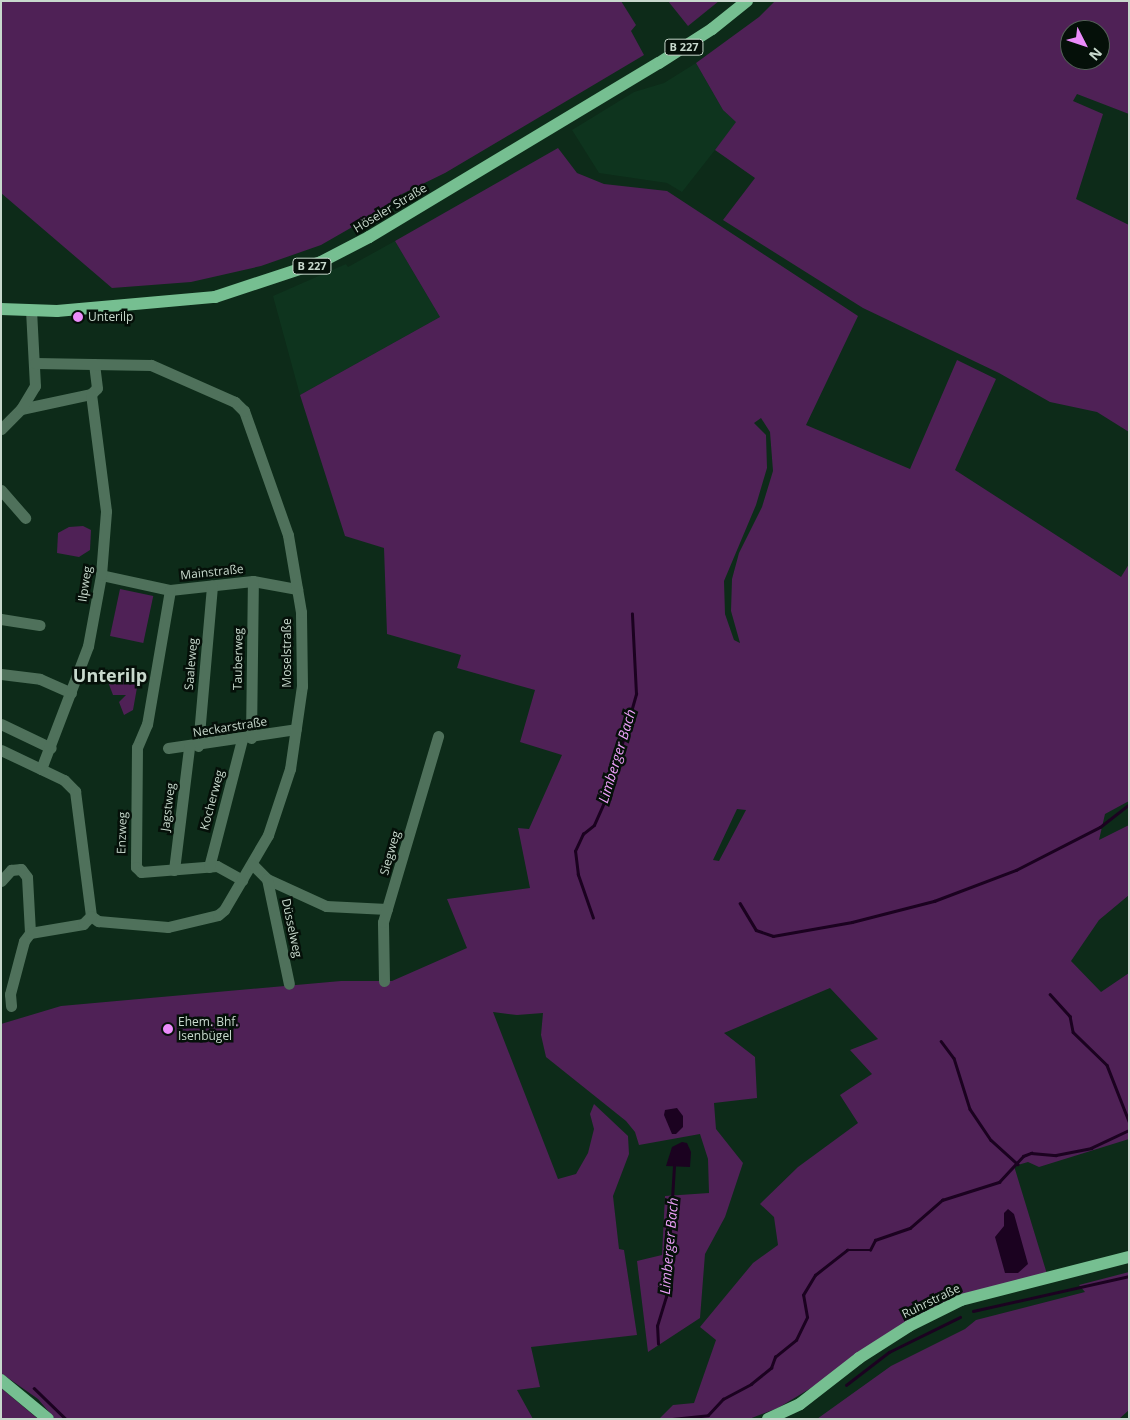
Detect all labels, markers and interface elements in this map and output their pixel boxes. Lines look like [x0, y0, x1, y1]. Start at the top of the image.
north arrow [1060, 20, 1110, 70]
road number: B 227 [664, 38, 704, 56]
text: N [1085, 44, 1107, 65]
street label: Höseler Straße [351, 180, 429, 236]
road number: B 227 [292, 258, 332, 274]
place label: Unterilp [88, 310, 133, 324]
marker: Unterilp [72, 311, 84, 323]
street label: Mainstraße [180, 562, 244, 582]
street label: Ilpweg [75, 565, 95, 603]
street label: Moselstraße [280, 618, 294, 688]
street label: Tauberweg [230, 628, 246, 690]
street label: Saaleweg [182, 637, 200, 691]
district label: Unterilp [73, 664, 147, 686]
water label: Limberger Bach [595, 707, 639, 805]
street label: Neckarstraße [192, 714, 268, 740]
street label: Kocherweg [197, 768, 227, 832]
street label: Jagstweg [158, 782, 178, 832]
street label: Enzweg [114, 812, 130, 854]
street label: Siegweg [377, 829, 403, 877]
street label: Düsselweg [279, 897, 305, 959]
place label: Ehem. Bhf. Isenbügel [178, 1015, 238, 1043]
marker: Ehem. Bhf. Isenbügel [162, 1023, 174, 1035]
water label: Limberger Bach [656, 1197, 682, 1295]
street label: Ruhrstraße [900, 1281, 962, 1321]

